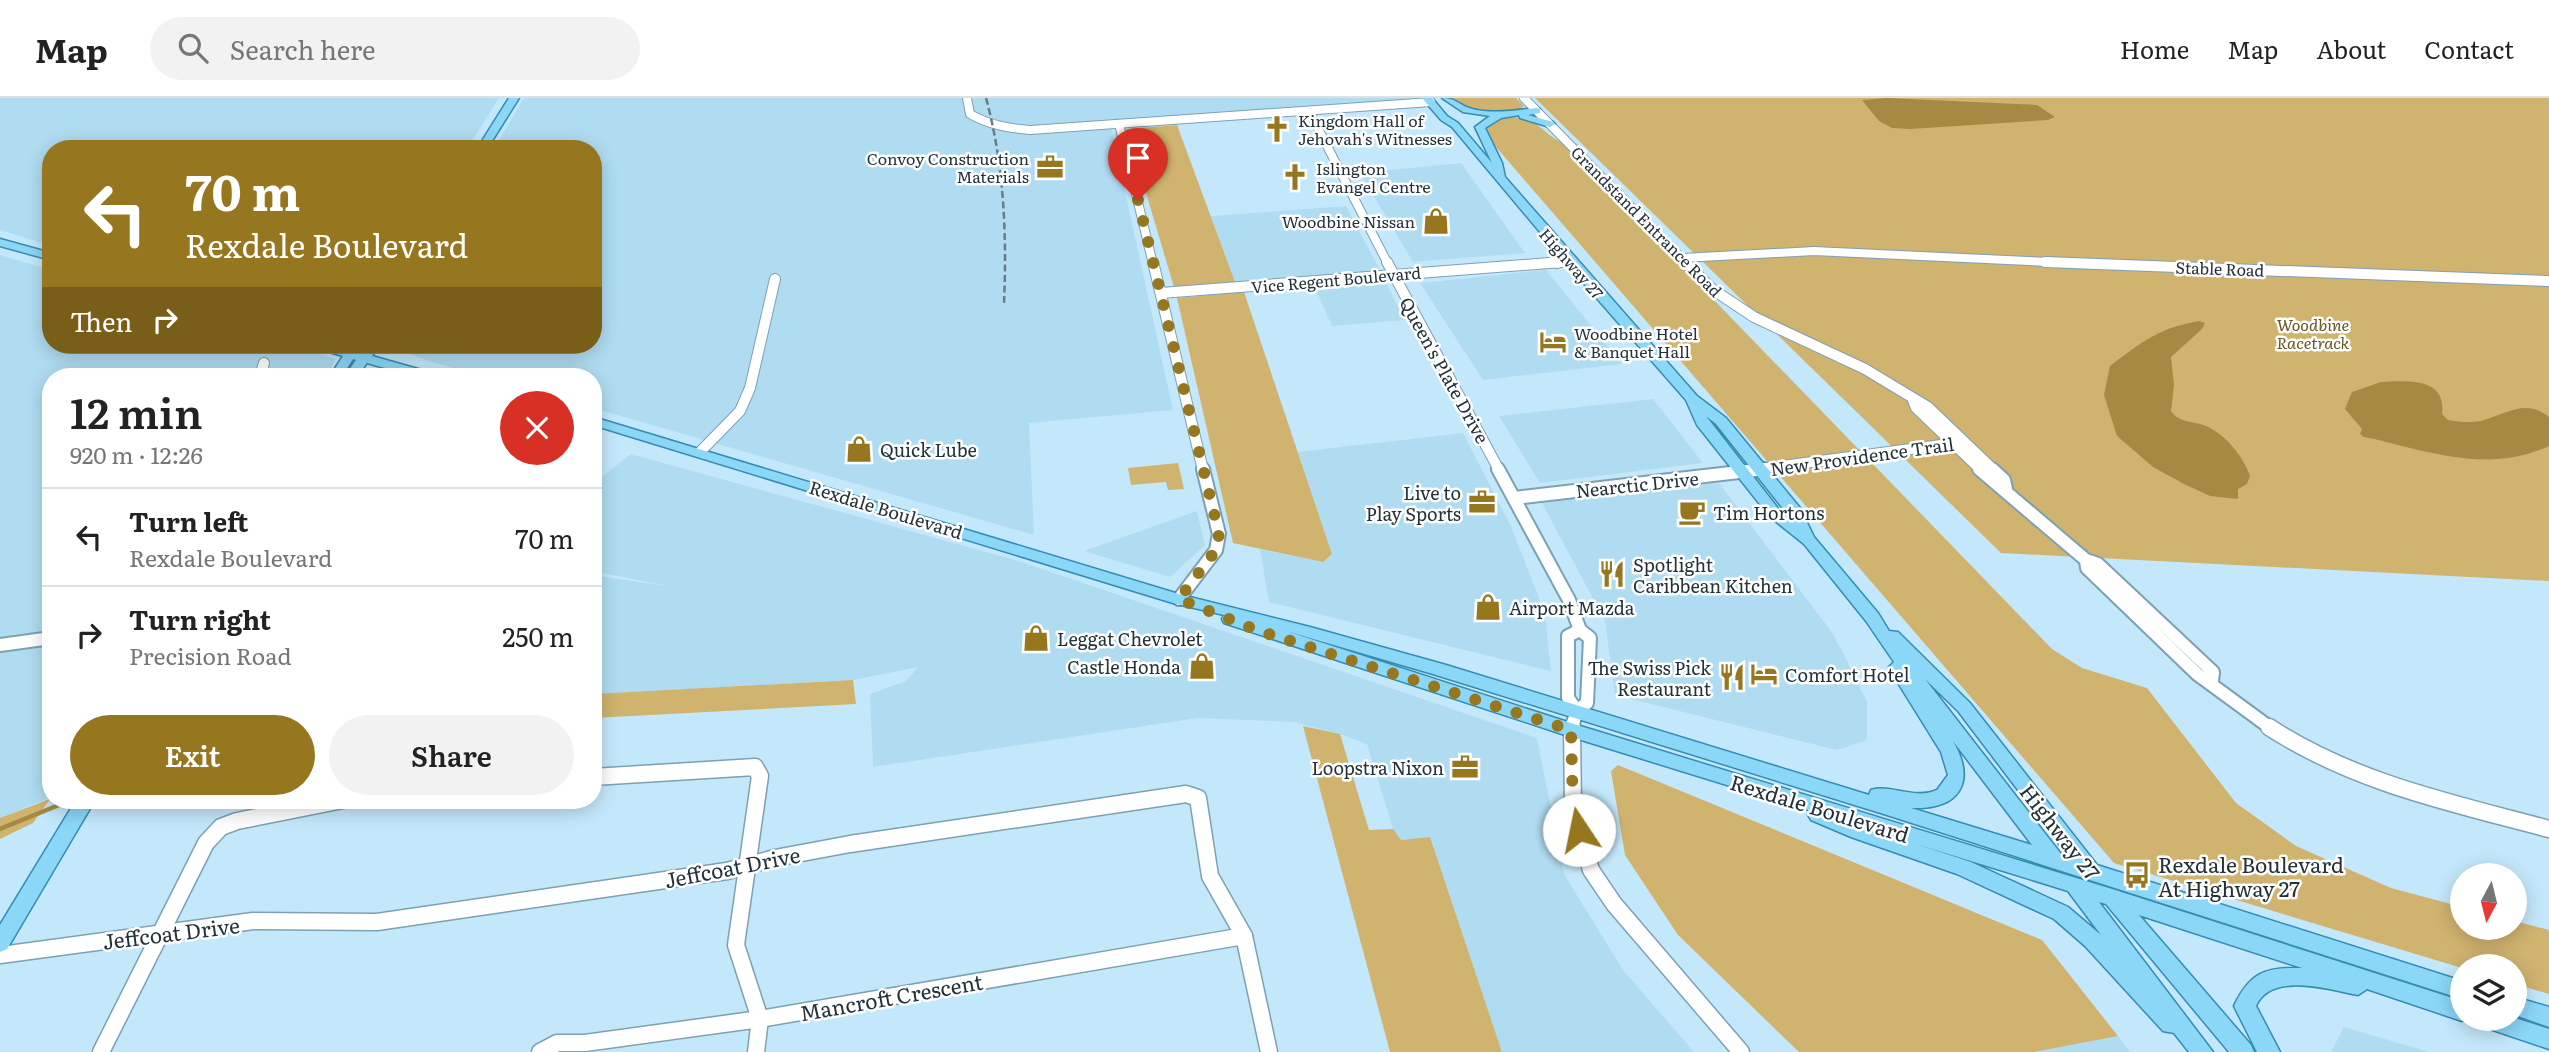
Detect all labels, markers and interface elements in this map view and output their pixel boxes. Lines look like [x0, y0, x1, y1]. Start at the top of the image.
search box [150, 17, 640, 80]
text: Map [35, 24, 108, 73]
icon: search [174, 29, 212, 67]
text: Search here [230, 29, 376, 68]
text: Home [2120, 31, 2189, 66]
text: Map [2227, 31, 2278, 66]
text: About [2316, 31, 2386, 66]
text: Contact [2424, 31, 2514, 66]
place label: Kingdom Hall of Jehovah's Witnesses [1298, 108, 1452, 150]
church icon: Kingdom Hall of Jehovah's Witnesses [1262, 114, 1292, 144]
pin [1108, 128, 1168, 200]
icon: arrive [1119, 139, 1157, 177]
street label: Grandstand Entrance Road [1566, 140, 1728, 302]
place label: Convoy Construction Materials [867, 146, 1029, 188]
office icon: Convoy Construction Materials [1035, 152, 1065, 182]
text: 70 m [185, 153, 300, 226]
place label: Islington Evangel Centre [1316, 156, 1431, 198]
church icon: Islington Evangel Centre [1280, 162, 1310, 192]
icon: left [70, 168, 161, 259]
shop icon: Woodbine Nissan [1421, 206, 1451, 236]
place label: Woodbine Nissan [1282, 209, 1415, 233]
text: Rexdale Boulevard [185, 220, 468, 268]
street label: Highway 27 [1534, 222, 1610, 304]
street label: Stable Road [2175, 254, 2265, 282]
street label: Vice Regent Boulevard [1250, 260, 1422, 298]
street label: Queen's Plate Drive [1394, 292, 1496, 448]
text: Then [70, 301, 132, 340]
icon: right [146, 301, 184, 339]
park label: Woodbine Racetrack [2277, 312, 2350, 354]
place label: Woodbine Hotel & Banquet Hall [1574, 321, 1698, 363]
hotel icon: Woodbine Hotel & Banquet Hall [1538, 327, 1568, 357]
text: 12 min [70, 380, 203, 442]
button: close [500, 391, 574, 465]
street label: New Providence Trail [1768, 430, 1956, 482]
shop icon: Quick Lube [844, 434, 874, 464]
place label: Quick Lube [880, 436, 977, 463]
text: 920 m · 12:26 [70, 437, 203, 471]
street label: Nearctic Drive [1574, 464, 1700, 504]
street label: Rexdale Boulevard [806, 473, 966, 545]
place label: Live to Play Sports [1366, 479, 1461, 527]
office icon: Live to Play Sports [1467, 487, 1497, 517]
cafe icon: Tim Hortons [1677, 497, 1707, 527]
place label: Tim Hortons [1713, 499, 1824, 526]
text: Turn left [129, 501, 248, 540]
icon: left [70, 518, 108, 556]
text: 70 m [515, 518, 574, 557]
text: Rexdale Boulevard [129, 540, 332, 574]
place label: Spotlight Caribbean Kitchen [1633, 551, 1793, 599]
restaurant icon: Spotlight Caribbean Kitchen [1597, 559, 1627, 589]
shop icon: Airport Mazda [1473, 592, 1503, 622]
place label: Airport Mazda [1509, 594, 1635, 621]
text: Turn right [129, 599, 271, 638]
icon: right [70, 616, 108, 654]
text: 250 m [502, 616, 574, 655]
shop icon: Leggat Chevrolet [1021, 623, 1051, 653]
place label: Leggat Chevrolet [1057, 625, 1203, 652]
text: Precision Road [129, 638, 292, 672]
shop icon: Castle Honda [1187, 651, 1217, 681]
place label: Castle Honda [1067, 653, 1181, 680]
place label: The Swiss Pick Restaurant [1587, 654, 1712, 702]
hotel icon: Comfort Hotel [1749, 659, 1779, 689]
place label: Comfort Hotel [1785, 661, 1909, 688]
restaurant icon: The Swiss Pick Restaurant [1717, 662, 1747, 692]
button: Exit [70, 715, 315, 795]
button: Share [329, 715, 574, 795]
office icon: Loopstra Nixon [1450, 752, 1480, 782]
place label: Loopstra Nixon [1311, 754, 1444, 781]
street label: Rexdale Boulevard [1727, 765, 1913, 849]
street label: Highway 27 [2013, 776, 2109, 886]
position arrow [1542, 793, 1616, 867]
street label: Jeffcoat Drive [661, 838, 803, 894]
place label: Rexdale Boulevard At Highway 27 [2158, 848, 2344, 903]
bus stop icon: Rexdale Boulevard At Highway 27 [2122, 860, 2152, 890]
north arrow [2450, 863, 2527, 940]
map controls [2450, 863, 2527, 1031]
street label: Jeffcoat Drive [101, 908, 241, 956]
button: layers [2450, 954, 2527, 1031]
street label: Mancroft Crescent [797, 965, 985, 1027]

